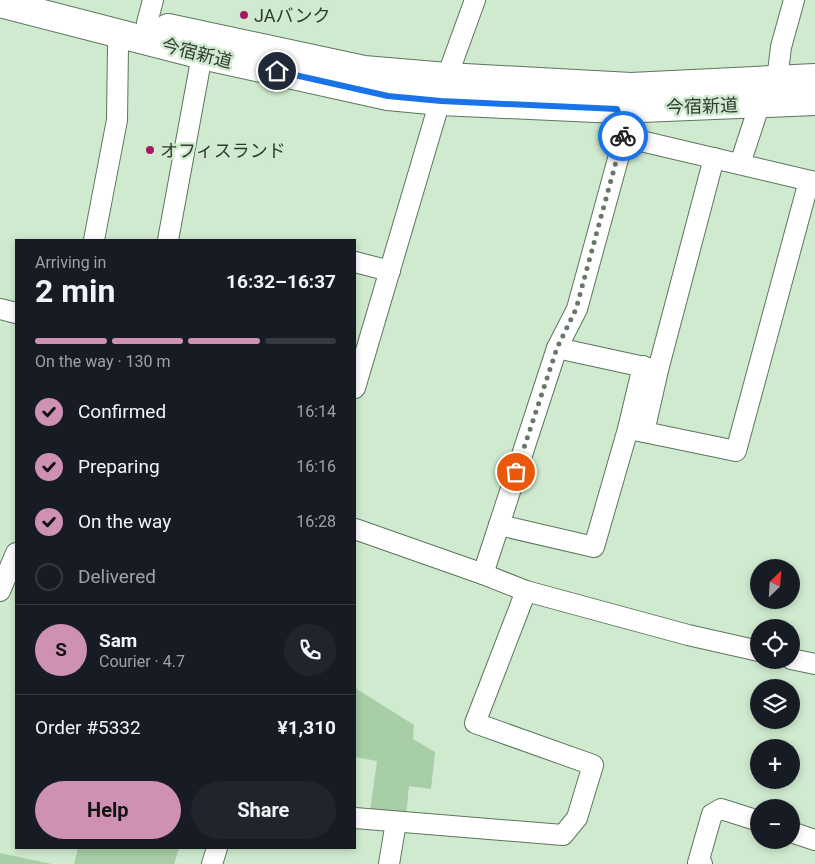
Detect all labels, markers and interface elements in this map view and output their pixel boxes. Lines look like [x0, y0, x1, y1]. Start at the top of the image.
place label: JAバンク [254, 5, 330, 26]
marker: JAバンク [238, 9, 250, 21]
street label: 今宿新道 [160, 34, 234, 72]
pin [256, 50, 298, 92]
icon: home [263, 57, 291, 85]
street label: 今宿新道 [666, 94, 738, 118]
courier [598, 111, 648, 161]
icon: bike [609, 122, 637, 150]
place label: オフィスランド [160, 140, 286, 161]
marker: オフィスランド [144, 144, 156, 156]
text: Arriving in [35, 253, 106, 272]
text: 16:32–16:37 [226, 270, 336, 293]
text: 2 min [35, 272, 115, 310]
text: On the way · 130 m [35, 352, 171, 371]
icon: check [35, 398, 63, 426]
text: Confirmed [78, 400, 166, 423]
text: 16:14 [296, 402, 336, 421]
pin [495, 451, 537, 493]
icon: check [35, 453, 63, 481]
text: Preparing [78, 455, 160, 478]
text: 16:16 [296, 457, 336, 476]
icon: bag [502, 458, 530, 486]
icon: check [35, 508, 63, 536]
text: On the way [78, 510, 171, 533]
text: 16:28 [296, 512, 336, 531]
north arrow [750, 559, 800, 609]
map controls [750, 559, 800, 849]
text: Delivered [78, 565, 156, 588]
button: locate [750, 619, 800, 669]
button: phone [284, 624, 336, 676]
text: Sam [99, 629, 137, 652]
text: S [55, 638, 67, 661]
text: Courier · 4.7 [99, 652, 185, 671]
button: layers [750, 679, 800, 729]
text: Order #5332 [35, 716, 141, 739]
text: ¥1,310 [278, 716, 336, 739]
button: + [750, 739, 800, 789]
button: Help [35, 781, 181, 839]
button: Share [191, 781, 336, 839]
button: − [750, 799, 800, 849]

